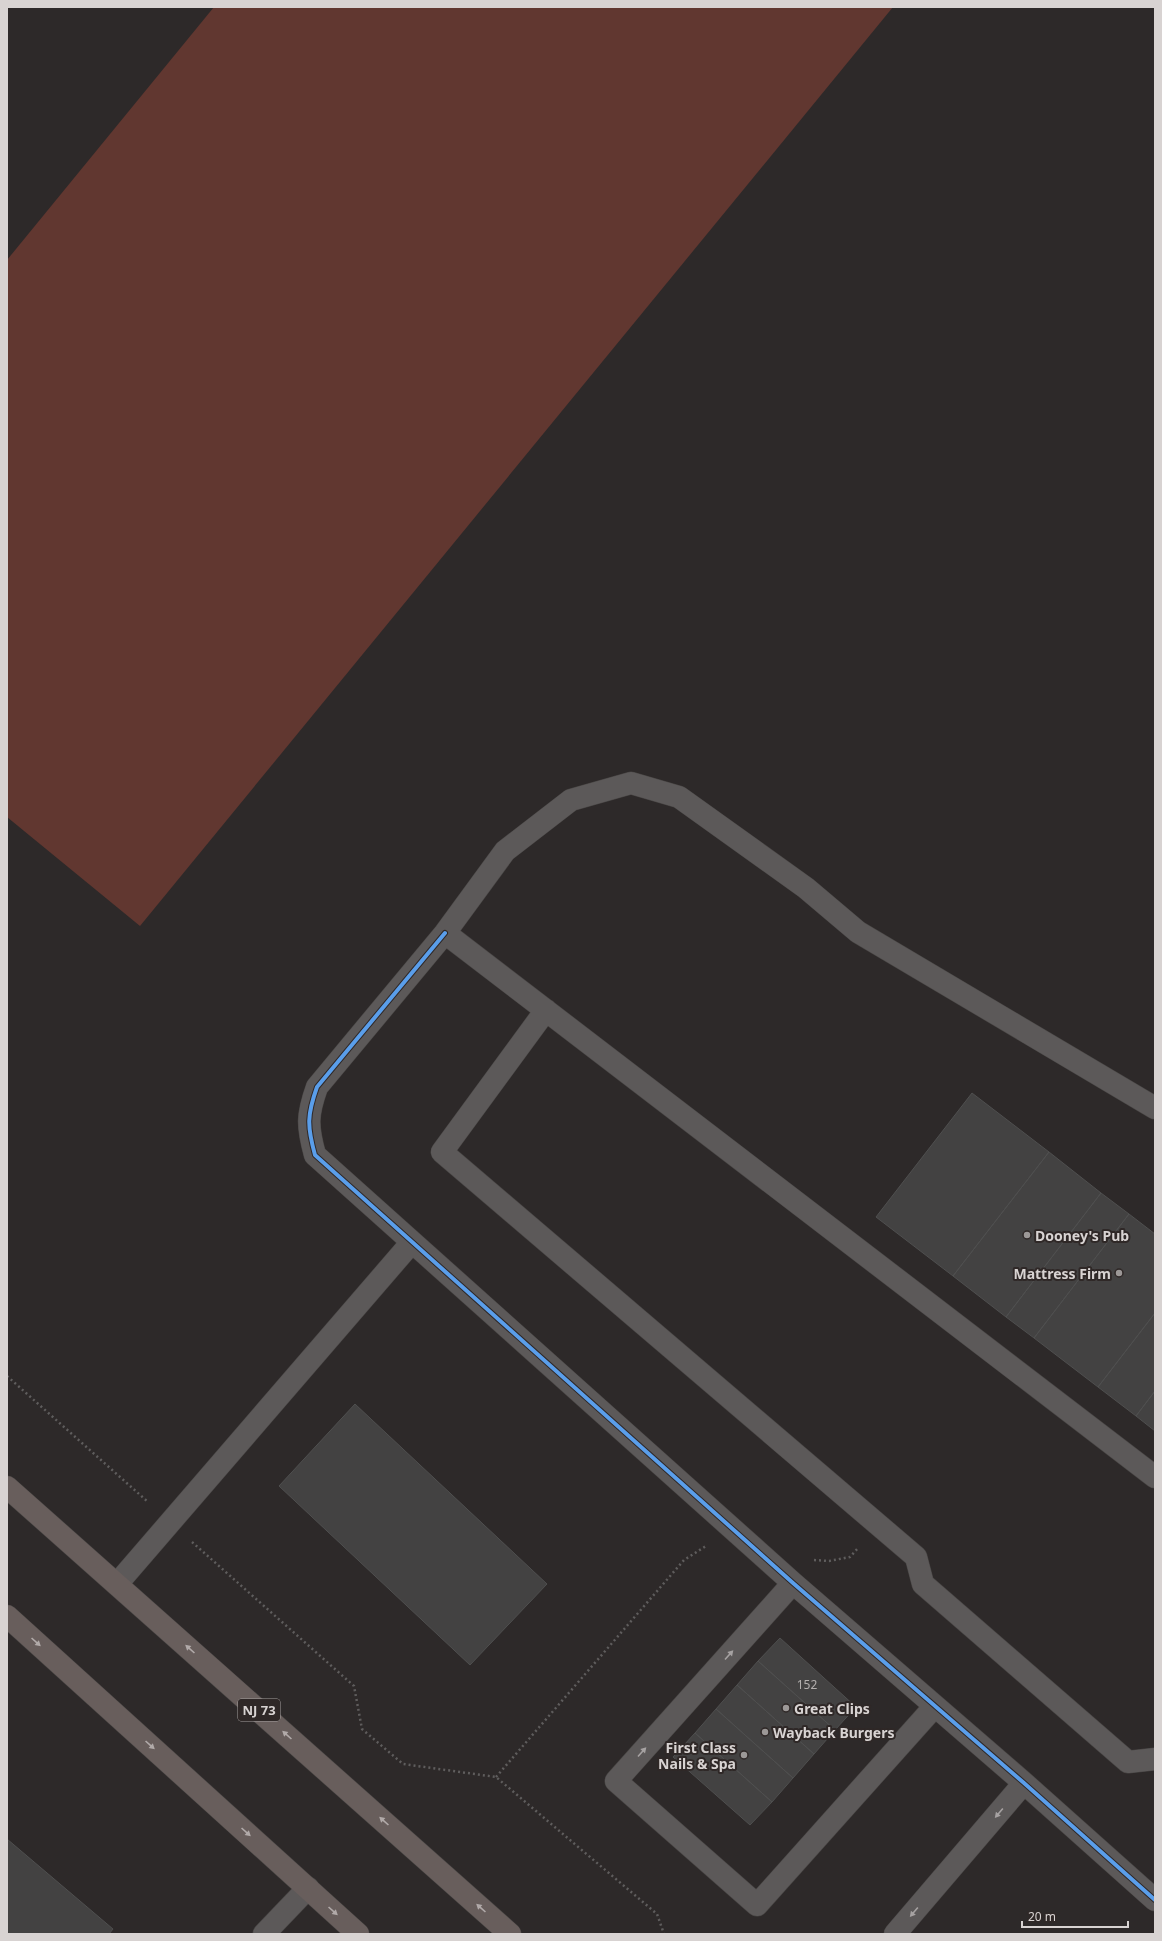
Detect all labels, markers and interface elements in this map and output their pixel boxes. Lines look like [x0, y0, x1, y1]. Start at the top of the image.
place label: Dooney's Pub [1035, 1226, 1129, 1245]
marker: Dooney's Pub [1022, 1230, 1032, 1240]
place label: Mattress Firm [1013, 1264, 1111, 1283]
marker: Mattress Firm [1114, 1268, 1124, 1278]
one-way arrow [31, 1638, 41, 1647]
one-way arrow [185, 1644, 195, 1653]
one-way arrow [724, 1651, 733, 1660]
house number: 152 [797, 1676, 817, 1693]
road number: NJ 73 [238, 1699, 280, 1721]
place label: Great Clips [794, 1699, 870, 1718]
marker: Great Clips [781, 1703, 791, 1713]
place label: Wayback Burgers [773, 1723, 894, 1742]
marker: Wayback Burgers [760, 1727, 770, 1737]
one-way arrow [282, 1730, 292, 1740]
place label: First Class Nails & Spa [658, 1738, 736, 1773]
one-way arrow [145, 1740, 155, 1750]
one-way arrow [638, 1747, 647, 1758]
marker: First Class Nails & Spa [739, 1750, 749, 1760]
one-way arrow [994, 1807, 1003, 1818]
one-way arrow [379, 1817, 389, 1826]
one-way arrow [241, 1828, 251, 1837]
one-way arrow [476, 1903, 486, 1913]
scale bar [1022, 1903, 1128, 1929]
one-way arrow [910, 1906, 919, 1917]
one-way arrow [328, 1907, 338, 1916]
text: 20 m [1028, 1908, 1056, 1925]

